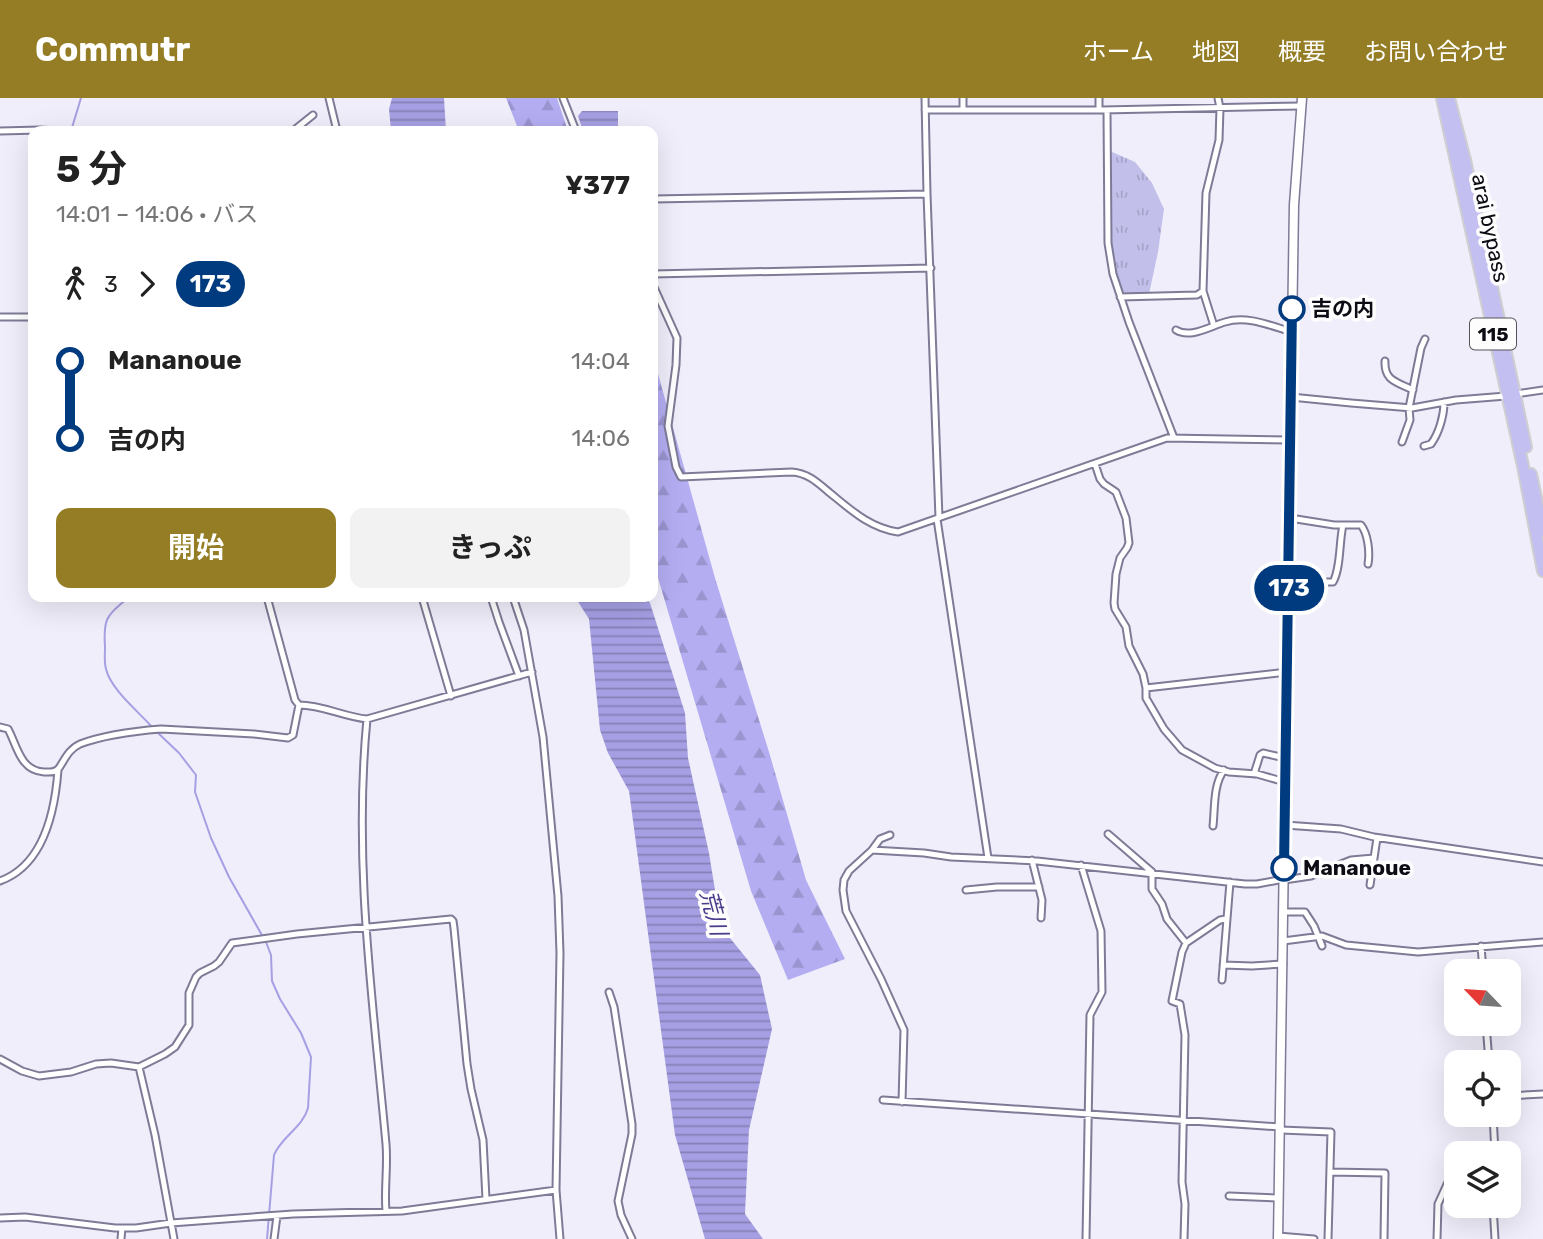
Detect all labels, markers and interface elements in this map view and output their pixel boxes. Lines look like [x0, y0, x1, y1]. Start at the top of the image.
text: Commutr [35, 30, 190, 69]
text: ホーム [1083, 38, 1154, 66]
text: 地図 [1192, 38, 1240, 66]
text: 概要 [1278, 38, 1326, 66]
text: お問い合わせ [1364, 38, 1508, 66]
text: 5 分 [56, 146, 127, 192]
text: ¥377 [565, 170, 630, 201]
street label: arai bypass [1467, 171, 1514, 284]
text: 14:01 – 14:06 · バス [56, 200, 258, 228]
icon: walk [56, 265, 94, 303]
icon: forward [128, 265, 166, 303]
text: 3 [104, 270, 118, 298]
text: 173 [190, 270, 231, 298]
marker: 吉の内 [1279, 296, 1305, 322]
place label: 吉の内 [1311, 296, 1374, 321]
road number: 115 [1470, 318, 1516, 350]
text: Mananoue [108, 345, 242, 376]
text: 14:04 [571, 347, 630, 375]
text: 14:06 [572, 424, 630, 452]
text: 吉の内 [108, 425, 186, 456]
button: 開始 [56, 508, 336, 588]
button: きっぷ [350, 508, 630, 588]
line badge: 173 [1249, 565, 1329, 611]
text: 173 [1268, 574, 1310, 602]
marker: Mananoue [1271, 855, 1297, 881]
place label: Mananoue [1303, 855, 1411, 880]
water label: 荒川 [695, 887, 734, 942]
north arrow [1444, 959, 1521, 1036]
map controls [1444, 959, 1521, 1218]
button: locate [1444, 1050, 1521, 1127]
button: layers [1444, 1141, 1521, 1218]

